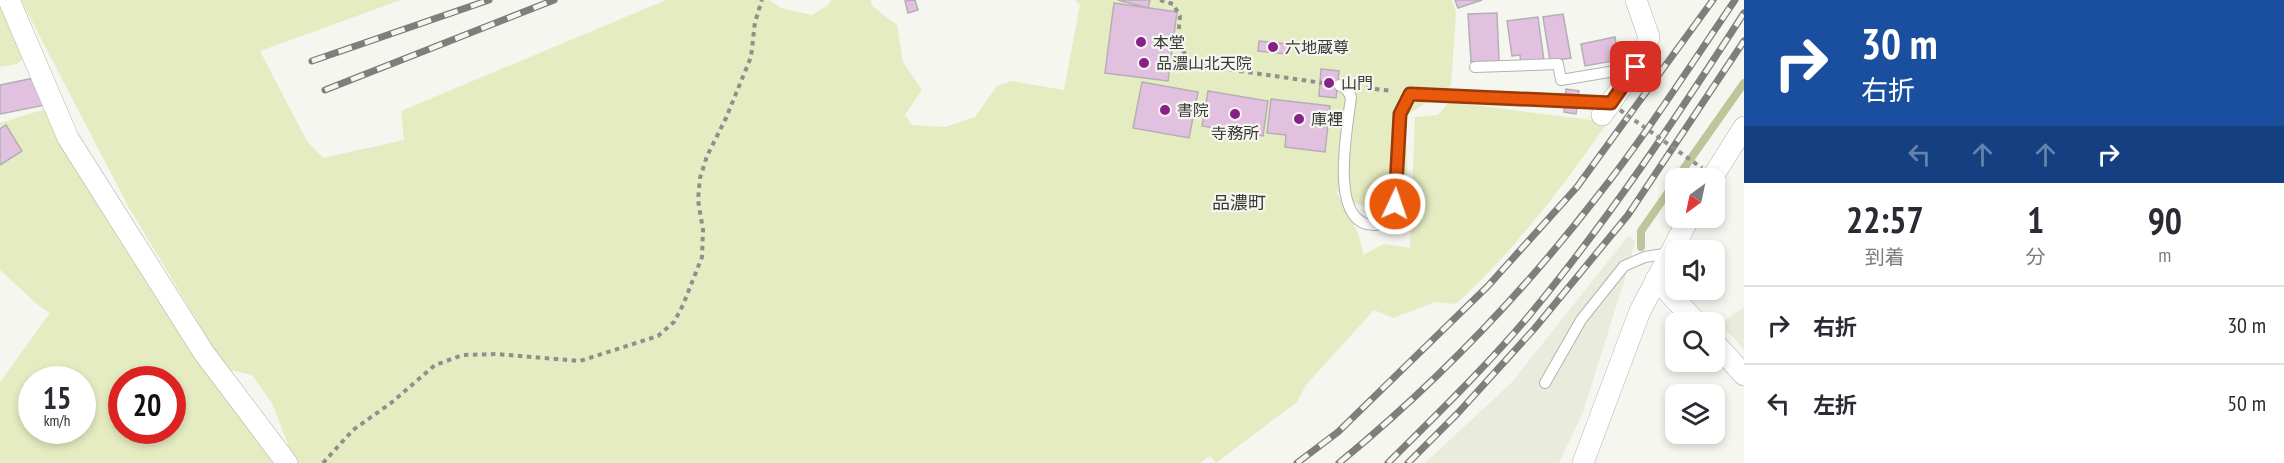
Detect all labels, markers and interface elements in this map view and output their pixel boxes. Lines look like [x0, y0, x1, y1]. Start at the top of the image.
text: 30 m [1861, 16, 1938, 71]
icon: right [1762, 24, 1840, 102]
place label: 本堂 [1153, 32, 1185, 52]
marker: 本堂 [1134, 35, 1148, 49]
place label: 六地蔵尊 [1285, 37, 1349, 57]
marker: 六地蔵尊 [1266, 40, 1280, 54]
pin [1610, 41, 1661, 92]
icon: arrive [1619, 50, 1652, 83]
place label: 品濃山北天院 [1156, 53, 1252, 73]
marker: 品濃山北天院 [1137, 56, 1151, 70]
place label: 山門 [1341, 73, 1373, 93]
text: 右折 [1861, 73, 1915, 107]
marker: 山門 [1322, 76, 1336, 90]
place label: 書院 [1177, 100, 1209, 120]
marker: 書院 [1158, 103, 1172, 117]
marker: 寺務所 [1228, 107, 1242, 121]
place label: 庫裡 [1311, 109, 1343, 129]
marker: 庫裡 [1292, 112, 1306, 126]
place label: 寺務所 [1211, 123, 1259, 143]
icon: left [1903, 138, 1936, 171]
icon: ahead [1966, 138, 1999, 171]
icon: ahead [2029, 138, 2062, 171]
icon: right [2092, 138, 2125, 171]
north arrow [1665, 168, 1725, 228]
map controls [1665, 168, 1725, 444]
position arrow [1363, 172, 1427, 236]
district label: 品濃町 [1212, 191, 1266, 214]
text: 22:57 [1846, 196, 1924, 243]
text: 1 [2027, 196, 2044, 243]
text: 90 [2148, 197, 2182, 244]
button: sound [1665, 240, 1725, 300]
text: m [2158, 242, 2171, 268]
text: 到着 [1865, 244, 1905, 270]
text: 分 [2026, 244, 2046, 270]
icon: right [1762, 309, 1795, 342]
text: 30 m [2227, 311, 2266, 339]
button: search [1665, 312, 1725, 372]
text: 右折 [1813, 313, 1857, 341]
speed limit sign: 20 [108, 366, 186, 444]
text: 15 [43, 378, 71, 417]
button: layers [1665, 384, 1725, 444]
icon: left [1762, 387, 1795, 420]
text: 50 m [2227, 389, 2266, 417]
text: 左折 [1813, 391, 1857, 419]
text: km/h [44, 411, 70, 430]

